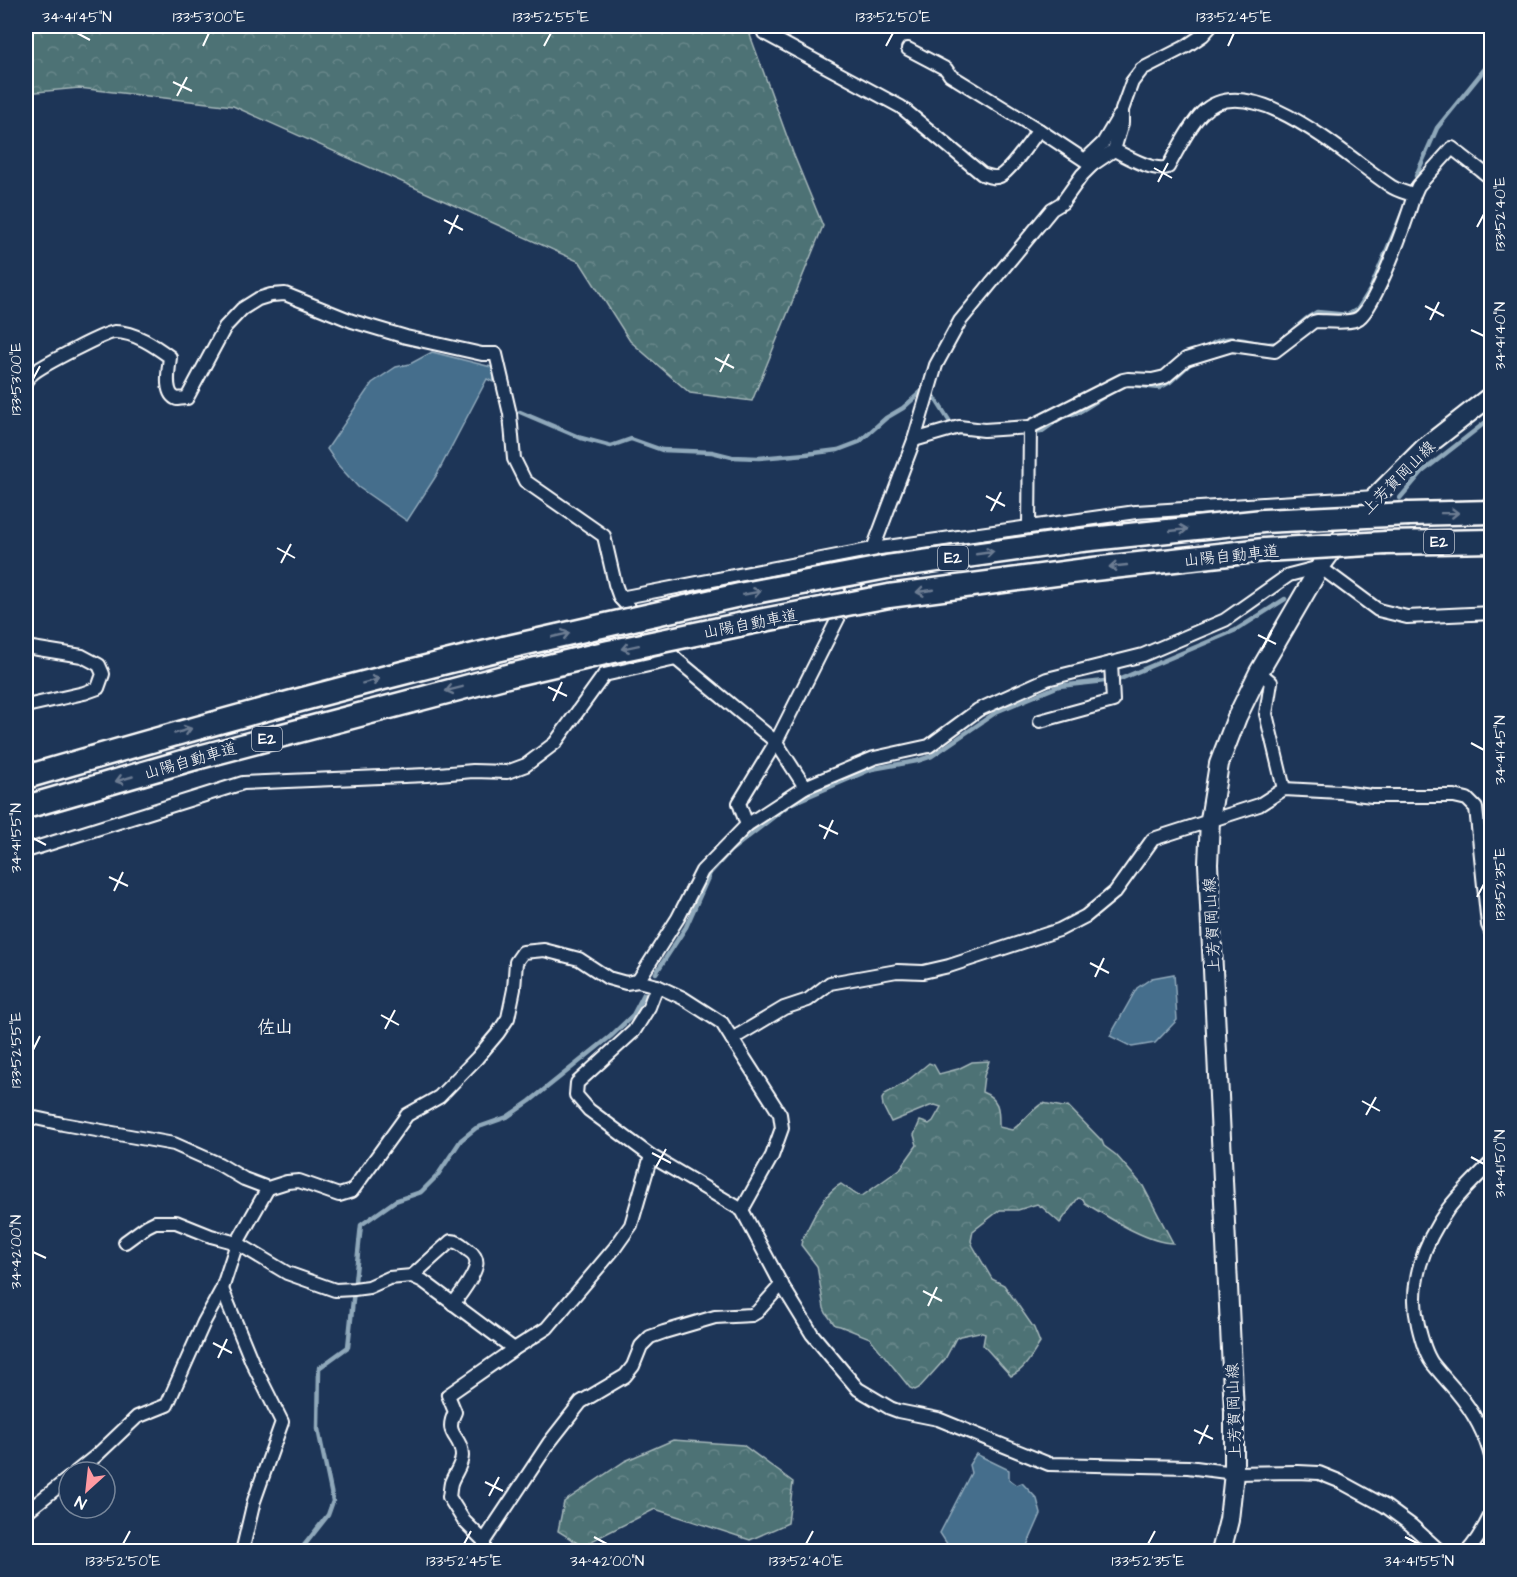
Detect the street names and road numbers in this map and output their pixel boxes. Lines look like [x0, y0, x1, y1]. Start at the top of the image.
street label: 上芳賀岡山線 [1357, 436, 1440, 519]
road number: E2 [1424, 530, 1454, 554]
street label: 山陽自動車道 [1182, 540, 1280, 572]
road number: E2 [938, 546, 968, 570]
street label: 山陽自動車道 [701, 604, 799, 644]
road number: E2 [252, 727, 282, 751]
street label: 山陽自動車道 [141, 737, 239, 785]
street label: 上芳賀岡山線 [1199, 876, 1225, 973]
street label: 上芳賀岡山線 [1221, 1363, 1247, 1459]

